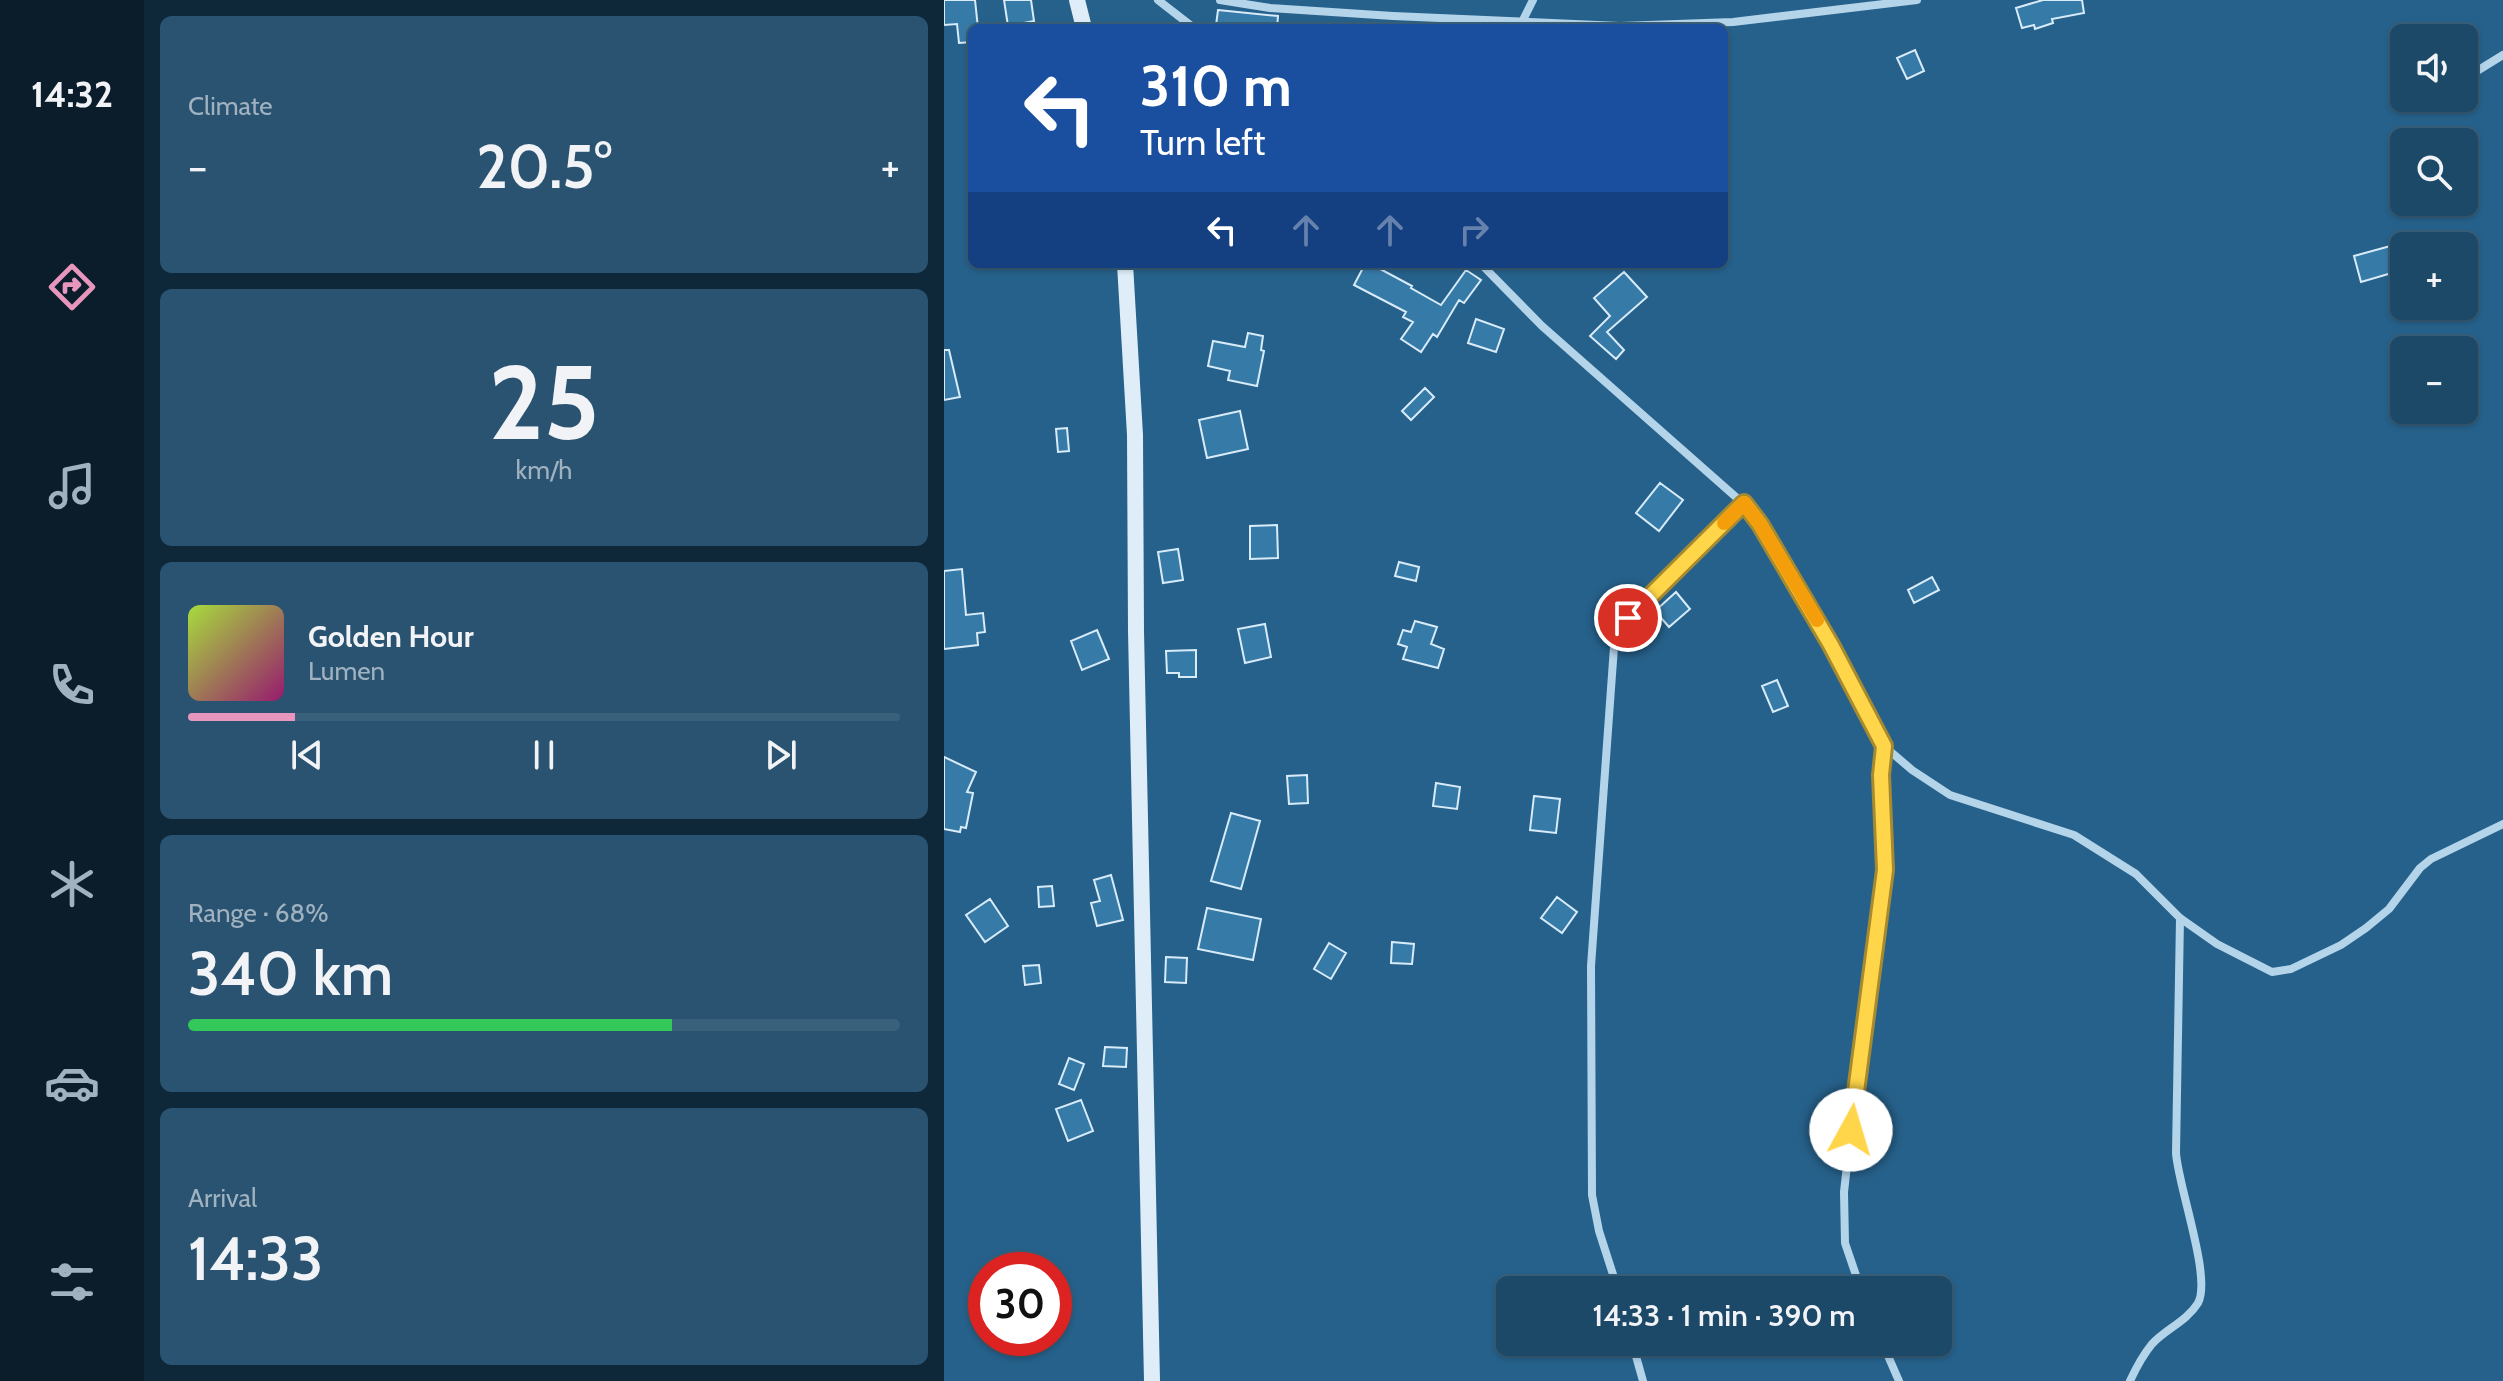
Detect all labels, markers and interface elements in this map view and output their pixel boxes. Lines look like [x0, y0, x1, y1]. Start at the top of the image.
map controls [2390, 24, 2478, 424]
button: sound [2390, 24, 2478, 112]
text: 310 m [1140, 52, 1292, 120]
icon: left [1008, 56, 1112, 160]
text: 14:32 [31, 72, 113, 116]
text: Climate [188, 90, 273, 122]
text: Turn left [1140, 120, 1265, 164]
button: search [2390, 128, 2478, 216]
text: 20.5° [476, 130, 612, 203]
text: − [188, 140, 207, 193]
text: + [881, 140, 900, 193]
icon: left [1200, 208, 1244, 252]
icon: ahead [1284, 208, 1328, 252]
icon: ahead [1368, 208, 1412, 252]
icon: right [1452, 208, 1496, 252]
button: + [2390, 232, 2478, 320]
icon: directions [44, 259, 100, 315]
button: − [2390, 336, 2478, 424]
text: 25 [489, 339, 599, 465]
text: km/h [516, 454, 572, 486]
icon: music [44, 458, 100, 514]
pin [1594, 584, 1662, 652]
icon: arrive [1606, 596, 1650, 640]
text: Golden Hour [308, 618, 474, 655]
text: Lumen [308, 655, 385, 687]
icon: phone [44, 657, 100, 713]
icon: previous [285, 733, 329, 777]
icon: pause [522, 733, 566, 777]
icon: next [759, 733, 803, 777]
icon: climate [44, 856, 100, 912]
text: Range · 68% [188, 897, 329, 929]
text: 340 km [188, 937, 393, 1010]
icon: car [44, 1055, 100, 1111]
position arrow [1809, 1088, 1893, 1172]
text: Arrival [188, 1182, 257, 1214]
text: 14:33 [188, 1222, 323, 1295]
speed limit sign: 30 [968, 1252, 1072, 1356]
icon: filters [44, 1254, 100, 1310]
text: 14:33 · 1 min · 390 m [1593, 1297, 1855, 1334]

